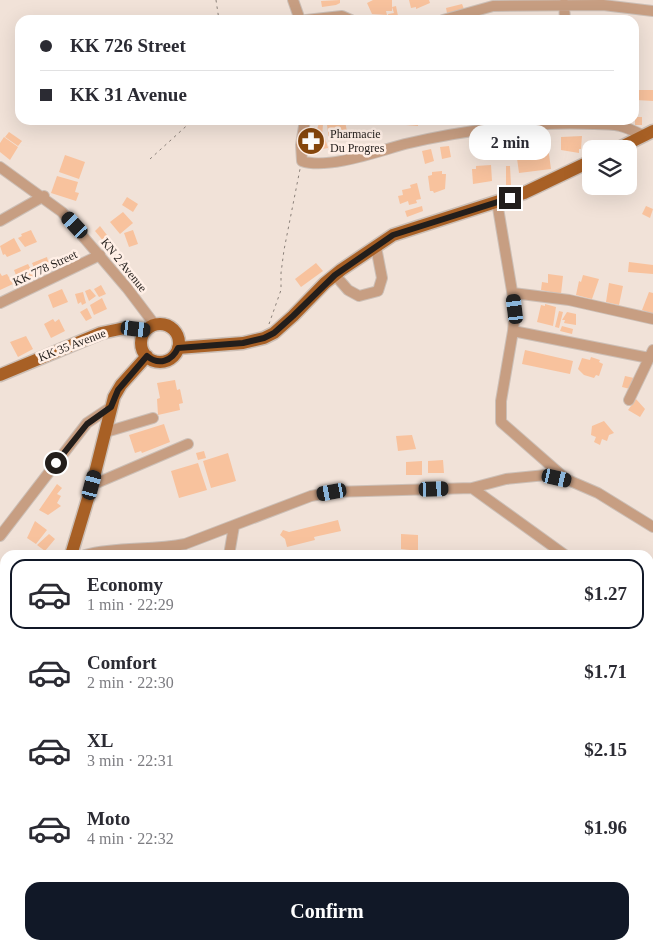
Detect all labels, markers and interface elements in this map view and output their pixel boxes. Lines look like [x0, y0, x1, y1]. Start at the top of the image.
text: KK 726 Street [70, 35, 186, 56]
text: KK 31 Avenue [70, 84, 187, 105]
pharmacy icon: Pharmacie Du Progres [296, 126, 326, 156]
callout: 2 min [469, 126, 551, 160]
place label: Pharmacie Du Progres [330, 127, 385, 155]
text: 2 min [491, 134, 529, 151]
map controls [582, 140, 637, 195]
button: layers [582, 140, 637, 195]
route end [499, 187, 521, 209]
car [59, 209, 90, 241]
street label: KN 2 Avenue [98, 235, 150, 295]
street label: KK 778 Street [11, 247, 80, 289]
car [505, 293, 524, 325]
car [120, 320, 151, 338]
street label: KK 35 Avenue [36, 326, 108, 364]
route start [45, 452, 67, 474]
car [540, 467, 573, 489]
car [80, 469, 103, 501]
car [418, 481, 449, 497]
car [315, 482, 348, 502]
icon: car [27, 572, 72, 617]
text: Economy [87, 574, 163, 595]
text: $1.27 [584, 583, 627, 604]
text: 1 min · 22:29 [87, 596, 174, 613]
icon: car [27, 650, 72, 695]
text: Comfort [87, 652, 157, 673]
text: $1.71 [584, 661, 627, 682]
text: 2 min · 22:30 [87, 674, 174, 691]
icon: car [27, 728, 72, 773]
text: XL [87, 730, 113, 751]
text: $2.15 [584, 739, 627, 760]
text: 3 min · 22:31 [87, 752, 174, 769]
icon: car [27, 806, 72, 851]
text: Moto [87, 808, 130, 829]
text: $1.96 [584, 817, 627, 838]
text: 4 min · 22:32 [87, 830, 174, 847]
button: Confirm [25, 882, 629, 940]

